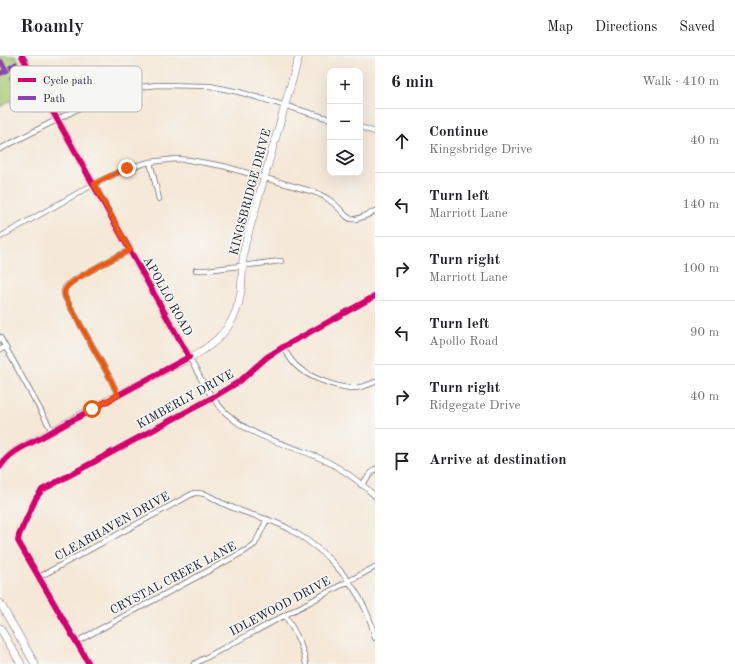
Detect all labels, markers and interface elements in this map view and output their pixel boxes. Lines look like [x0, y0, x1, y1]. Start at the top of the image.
text: Roamly [20, 18, 84, 37]
text: Map [547, 20, 573, 34]
text: Directions [595, 20, 657, 34]
text: Saved [679, 20, 715, 34]
legend [10, 66, 142, 112]
map controls [327, 68, 363, 176]
button: + [327, 68, 363, 104]
text: 6 min [391, 74, 434, 91]
text: Walk · 410 m [642, 75, 719, 88]
text: Cycle path [43, 76, 93, 87]
text: Path [43, 94, 65, 105]
button: − [327, 104, 363, 140]
text: Continue [429, 125, 488, 140]
street label: KINGSBRIDGE DRIVE [228, 128, 274, 257]
icon: ahead [391, 130, 413, 152]
text: 40 m [690, 134, 719, 147]
button: layers [327, 140, 363, 176]
text: Kingsbridge Drive [429, 143, 532, 156]
route end [118, 159, 136, 177]
text: Turn left [429, 189, 489, 204]
icon: left [391, 194, 413, 216]
text: 140 m [682, 198, 719, 211]
text: Marriott Lane [429, 207, 508, 220]
text: Turn right [429, 253, 500, 268]
street label: APOLLO ROAD [140, 255, 194, 338]
icon: right [391, 258, 413, 280]
text: 100 m [682, 262, 719, 275]
text: Marriott Lane [429, 271, 508, 284]
text: Turn left [429, 317, 489, 332]
icon: left [391, 322, 413, 344]
text: 90 m [690, 326, 719, 339]
text: Apollo Road [429, 335, 498, 348]
street label: KIMBERLY DRIVE [135, 368, 236, 431]
text: Turn right [429, 381, 500, 396]
icon: right [391, 386, 413, 408]
text: 40 m [690, 390, 719, 403]
text: Ridgegate Drive [429, 399, 520, 412]
route start [83, 400, 101, 418]
icon: arrive [391, 450, 413, 472]
text: Arrive at destination [429, 453, 567, 468]
street label: CLEARHAVEN DRIVE [53, 490, 172, 563]
street label: CRYSTAL CREEK LANE [108, 541, 238, 617]
street label: IDLEWOOD DRIVE [228, 575, 333, 639]

